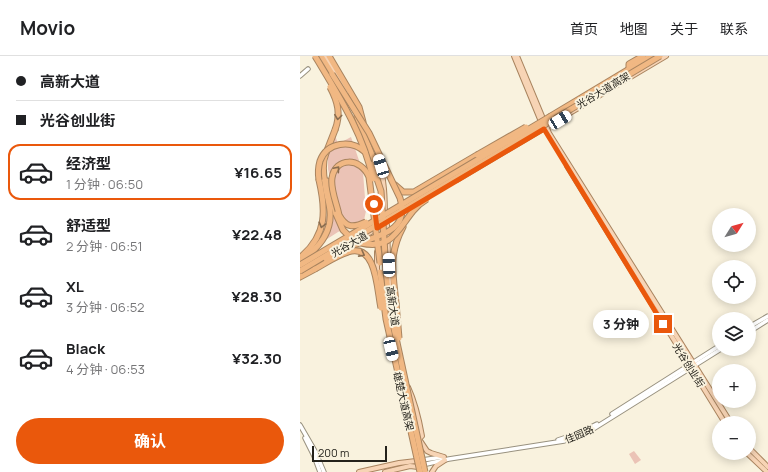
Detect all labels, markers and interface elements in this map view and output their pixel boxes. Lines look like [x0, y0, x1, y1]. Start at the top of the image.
text: Movio [20, 15, 75, 41]
text: 首页 [570, 19, 598, 38]
text: 地图 [620, 19, 648, 38]
text: 关于 [670, 19, 698, 38]
text: 联系 [720, 19, 748, 38]
street label: 光谷大道高架 [574, 69, 632, 111]
text: 高新大道 [40, 71, 100, 92]
car [547, 109, 573, 131]
text: 光谷创业街 [40, 110, 115, 131]
one-way arrow [334, 114, 343, 120]
text: 经济型 [66, 153, 111, 174]
car [372, 153, 390, 179]
icon: car [18, 154, 54, 190]
text: ¥16.65 [234, 162, 282, 183]
one-way arrow [333, 166, 340, 174]
text: 1 分钟 · 06:50 [66, 175, 143, 193]
route start [365, 195, 383, 213]
north arrow [712, 208, 756, 252]
map controls [712, 208, 756, 460]
text: 舒适型 [66, 215, 111, 236]
icon: car [18, 216, 54, 252]
one-way arrow [318, 222, 326, 228]
text: ¥22.48 [232, 224, 282, 245]
street label: 光谷大道 [328, 228, 370, 260]
text: 2 分钟 · 06:51 [66, 237, 143, 255]
one-way arrow [358, 249, 366, 257]
car [383, 253, 395, 277]
button: locate [712, 260, 756, 304]
text: XL [66, 276, 84, 297]
icon: car [18, 278, 54, 314]
street label: 高新大道 [383, 285, 403, 327]
text: ¥28.30 [232, 286, 282, 307]
text: 3 分钟 · 06:52 [66, 298, 144, 316]
callout: 3 分钟 [593, 310, 649, 338]
button: layers [712, 312, 756, 356]
text: 3 分钟 [603, 315, 639, 333]
route end [654, 315, 672, 333]
car [382, 336, 400, 362]
text: Black [66, 338, 105, 359]
icon: car [18, 340, 54, 376]
street label: 光谷创业街 [670, 340, 708, 390]
text: ¥32.30 [232, 348, 282, 369]
text: 4 分钟 · 06:53 [66, 360, 145, 378]
button: + [712, 364, 756, 408]
street label: 雄楚大道高架 [390, 370, 418, 432]
button: − [712, 416, 756, 460]
button: 确认 [16, 418, 284, 464]
street label: 佳园路 [562, 422, 596, 446]
scale bar [312, 444, 387, 463]
text: 200 m [318, 445, 349, 460]

